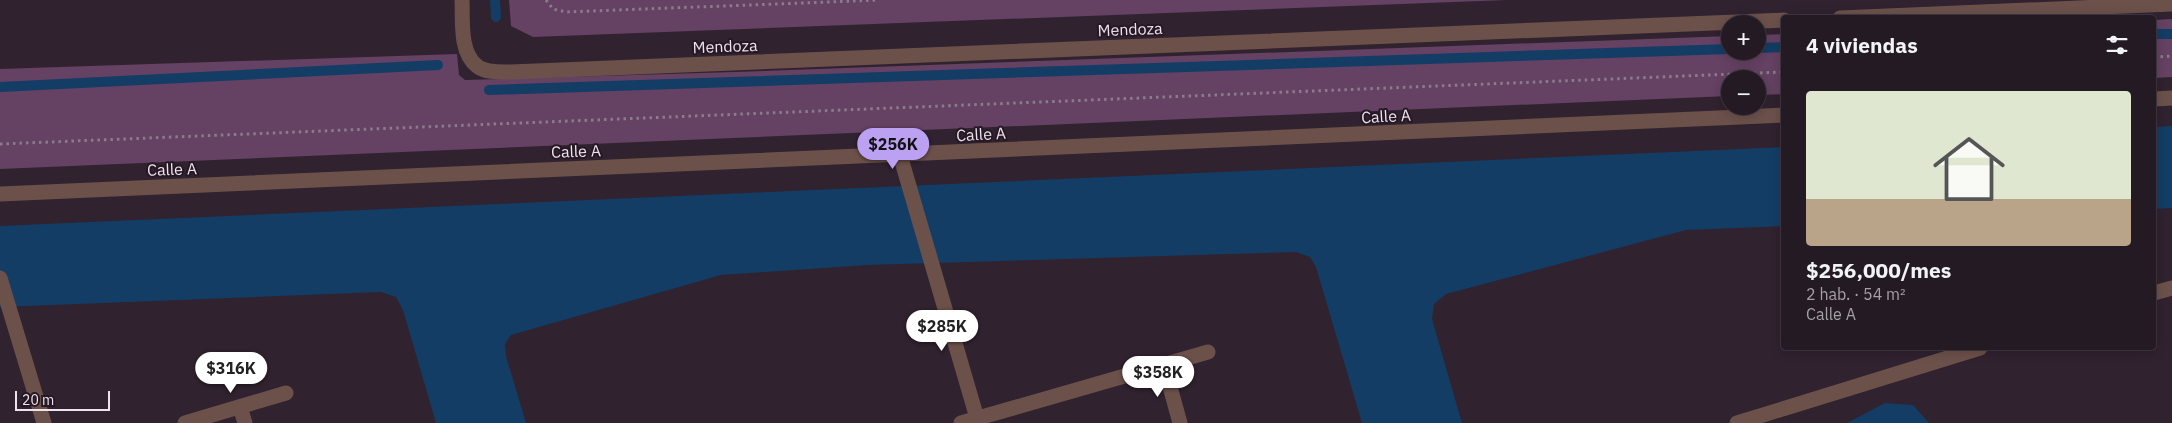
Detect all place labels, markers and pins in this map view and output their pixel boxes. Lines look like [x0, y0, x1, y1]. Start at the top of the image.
pin: $256K [858, 128, 928, 170]
pin: $285K [907, 310, 977, 352]
pin: $316K [196, 352, 266, 394]
pin: $358K [1123, 356, 1193, 398]

